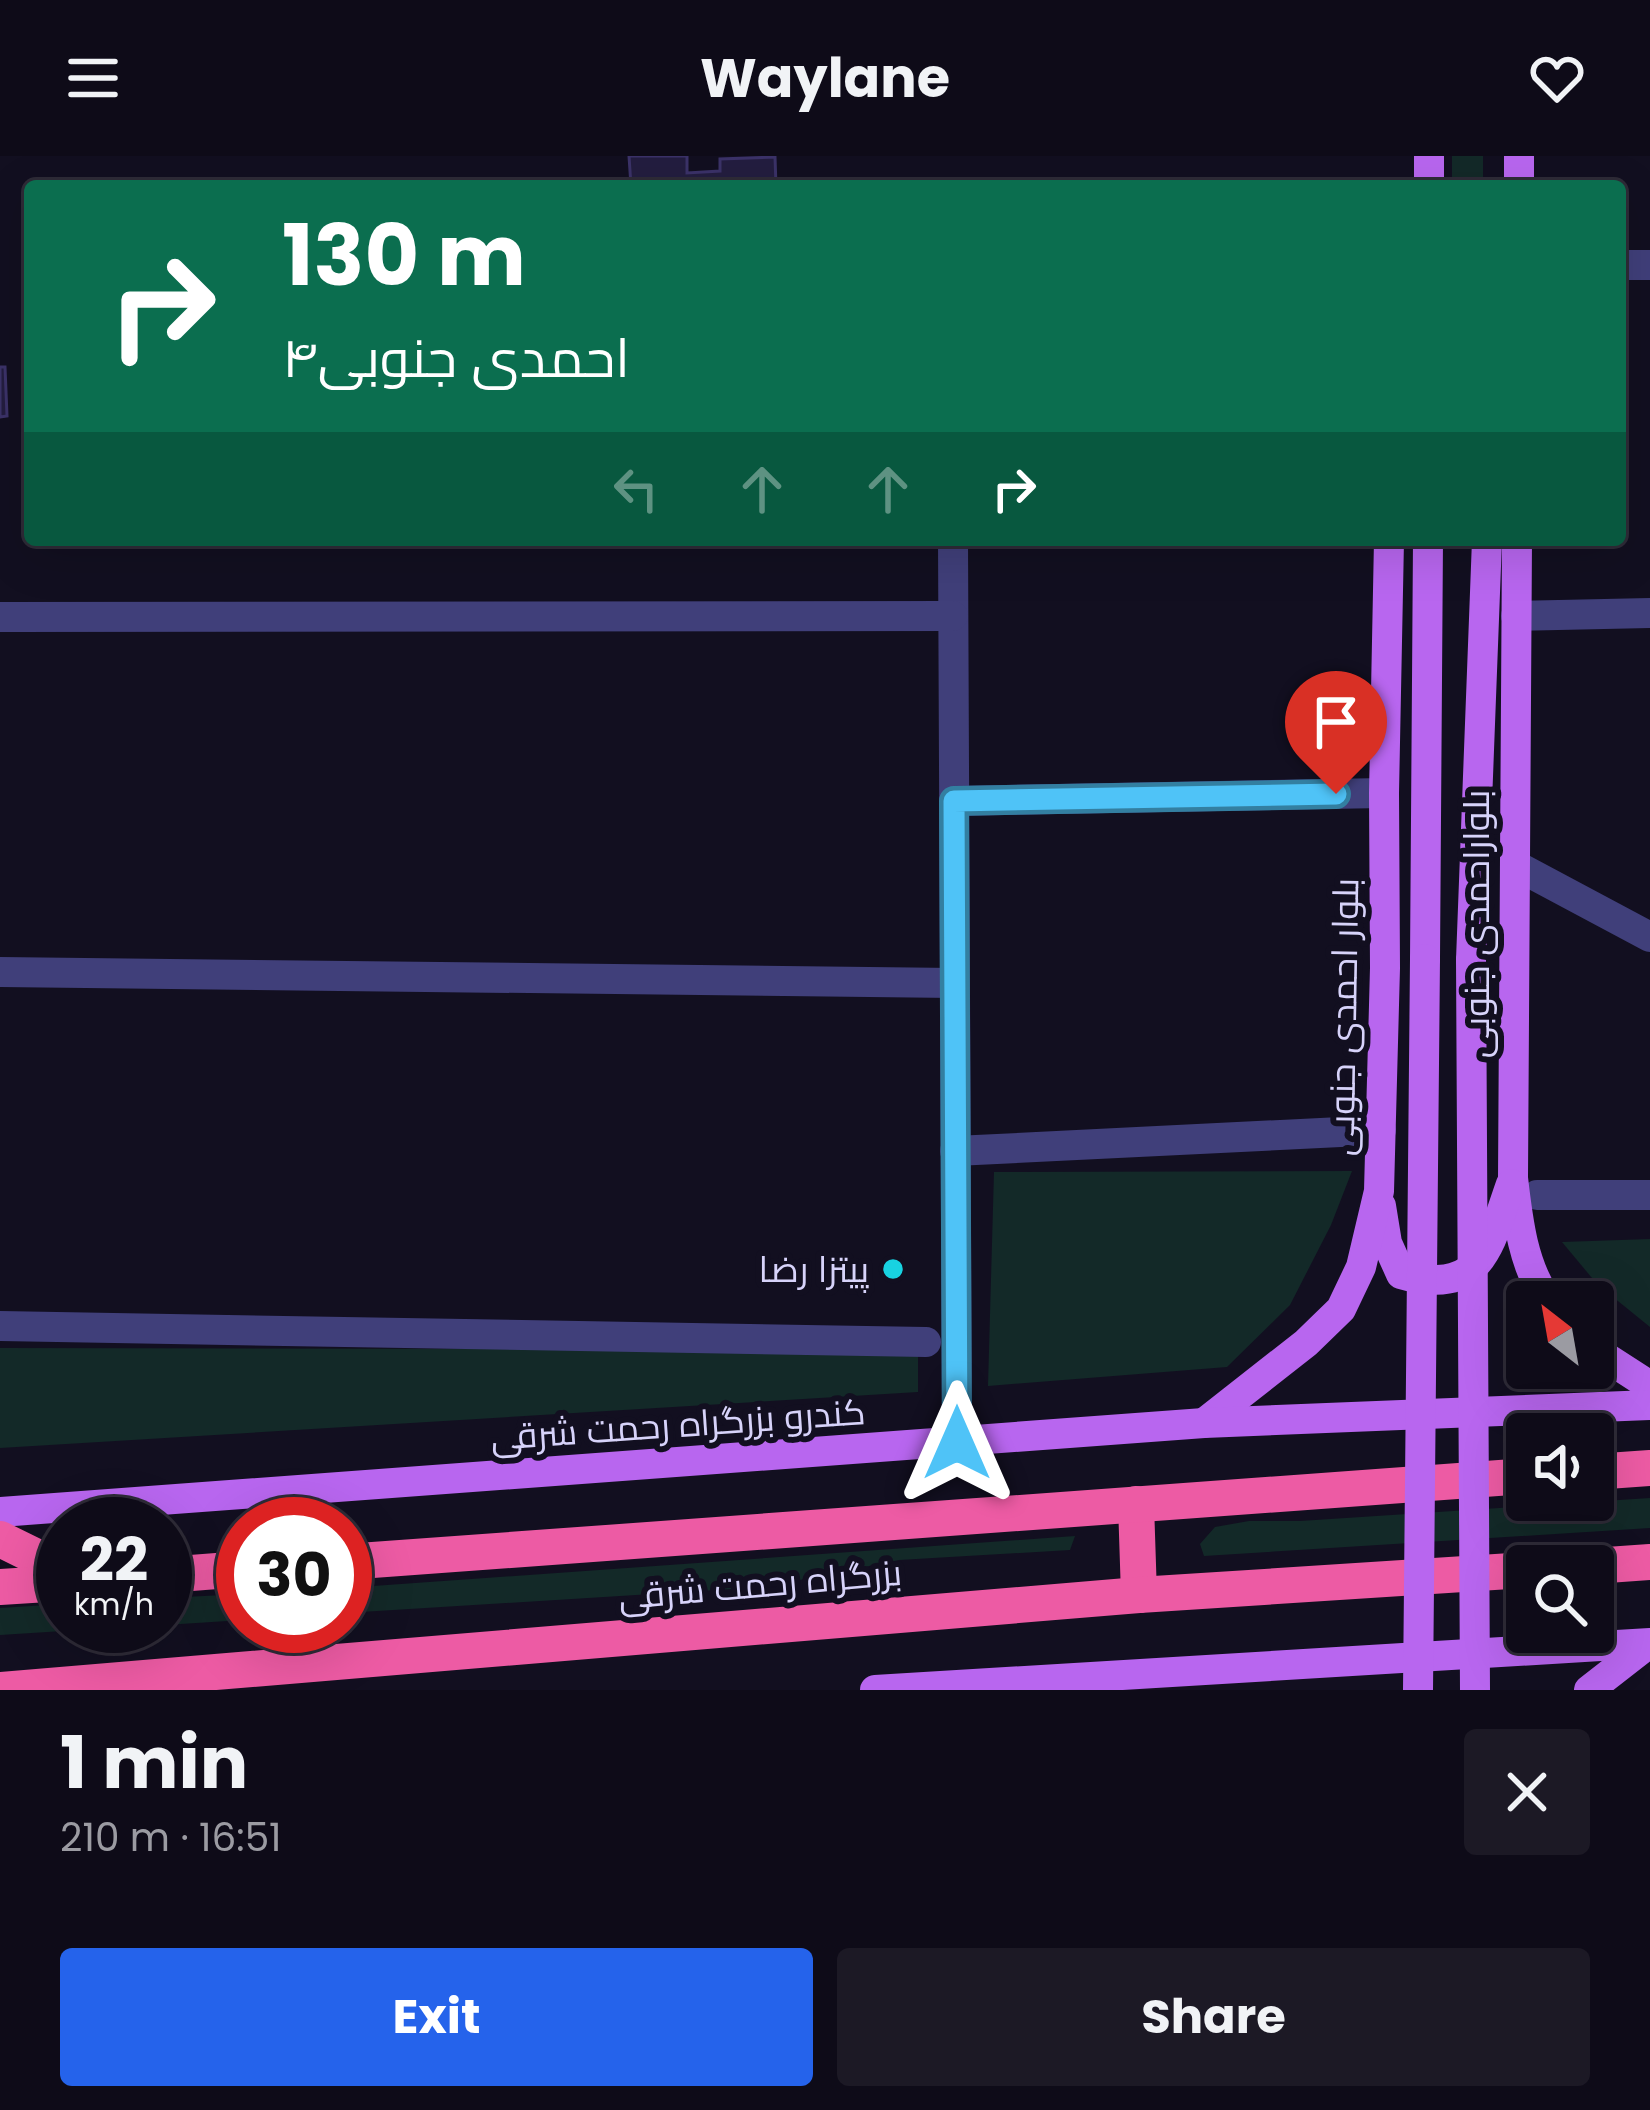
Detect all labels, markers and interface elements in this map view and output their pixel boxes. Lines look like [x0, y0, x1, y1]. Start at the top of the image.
text: Waylane [700, 40, 950, 116]
icon: menu [60, 45, 126, 111]
icon: heart [1524, 45, 1590, 111]
text: 130 m [282, 197, 526, 314]
icon: right [84, 228, 240, 384]
text: احمدی جنوبی۴ [282, 320, 630, 396]
icon: left [603, 456, 669, 522]
icon: ahead [729, 456, 795, 522]
icon: ahead [855, 456, 921, 522]
icon: right [981, 456, 1047, 522]
pin [1285, 671, 1387, 794]
icon: arrive [1303, 689, 1369, 755]
street label: بلواراحمدی جنوبی [1451, 790, 1502, 1058]
street label: بلوار احمدی جنوبی [1316, 878, 1371, 1157]
place label: پیتزا رضا [759, 1244, 869, 1295]
marker: پیتزا رضا [880, 1256, 906, 1282]
north arrow [1506, 1281, 1614, 1389]
map controls [1506, 1281, 1614, 1653]
position arrow [894, 1380, 1020, 1506]
street label: کندرو بزرگراه رحمت شرقی [489, 1386, 867, 1463]
button: sound [1506, 1413, 1614, 1521]
speed limit sign: 30 [216, 1497, 372, 1653]
text: 22 [80, 1518, 148, 1602]
button: search [1506, 1545, 1614, 1653]
street label: بزرگراه رحمت شرقی [616, 1547, 904, 1622]
text: km/h [74, 1583, 154, 1626]
text: 1 min [60, 1712, 248, 1813]
button: close [1464, 1729, 1590, 1855]
text: 210 m · 16:51 [60, 1810, 282, 1865]
button: Exit [60, 1948, 813, 2086]
button: Share [837, 1948, 1590, 2086]

